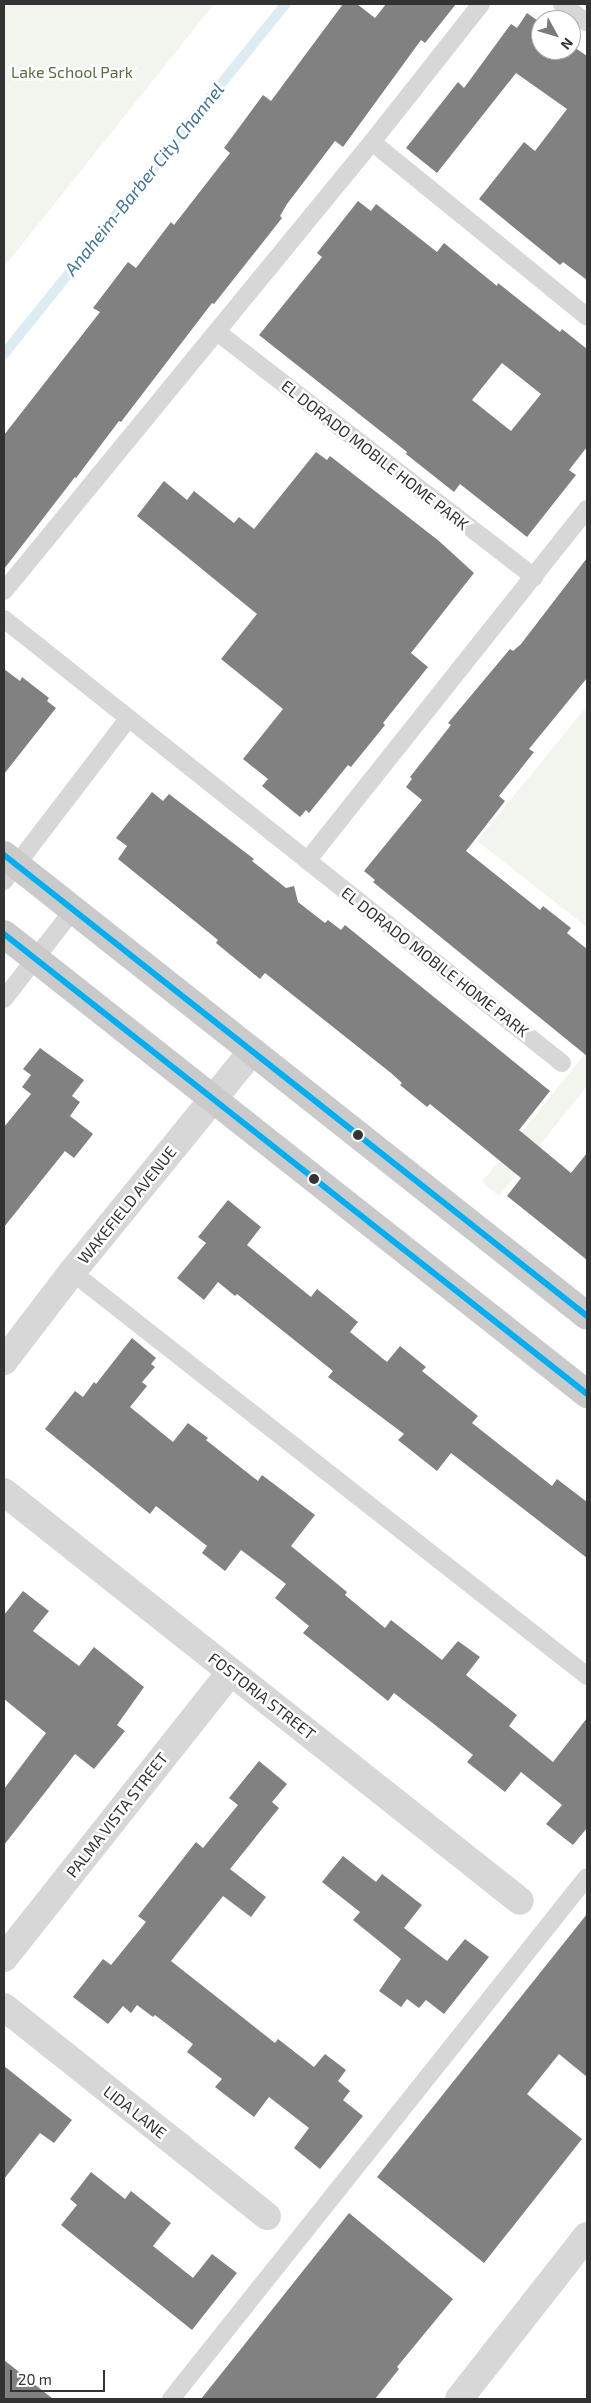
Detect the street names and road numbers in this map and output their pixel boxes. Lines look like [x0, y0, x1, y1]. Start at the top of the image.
street label: EL DORADO MOBILE HOME PARK [277, 376, 473, 534]
street label: EL DORADO MOBILE HOME PARK [337, 883, 533, 1041]
street label: WAKEFIELD AVENUE [74, 1142, 180, 1268]
street label: FOSTORIA STREET [205, 1648, 319, 1744]
street label: PALMA VISTA STREET [62, 1748, 172, 1882]
street label: LIDA LANE [100, 2081, 170, 2143]

